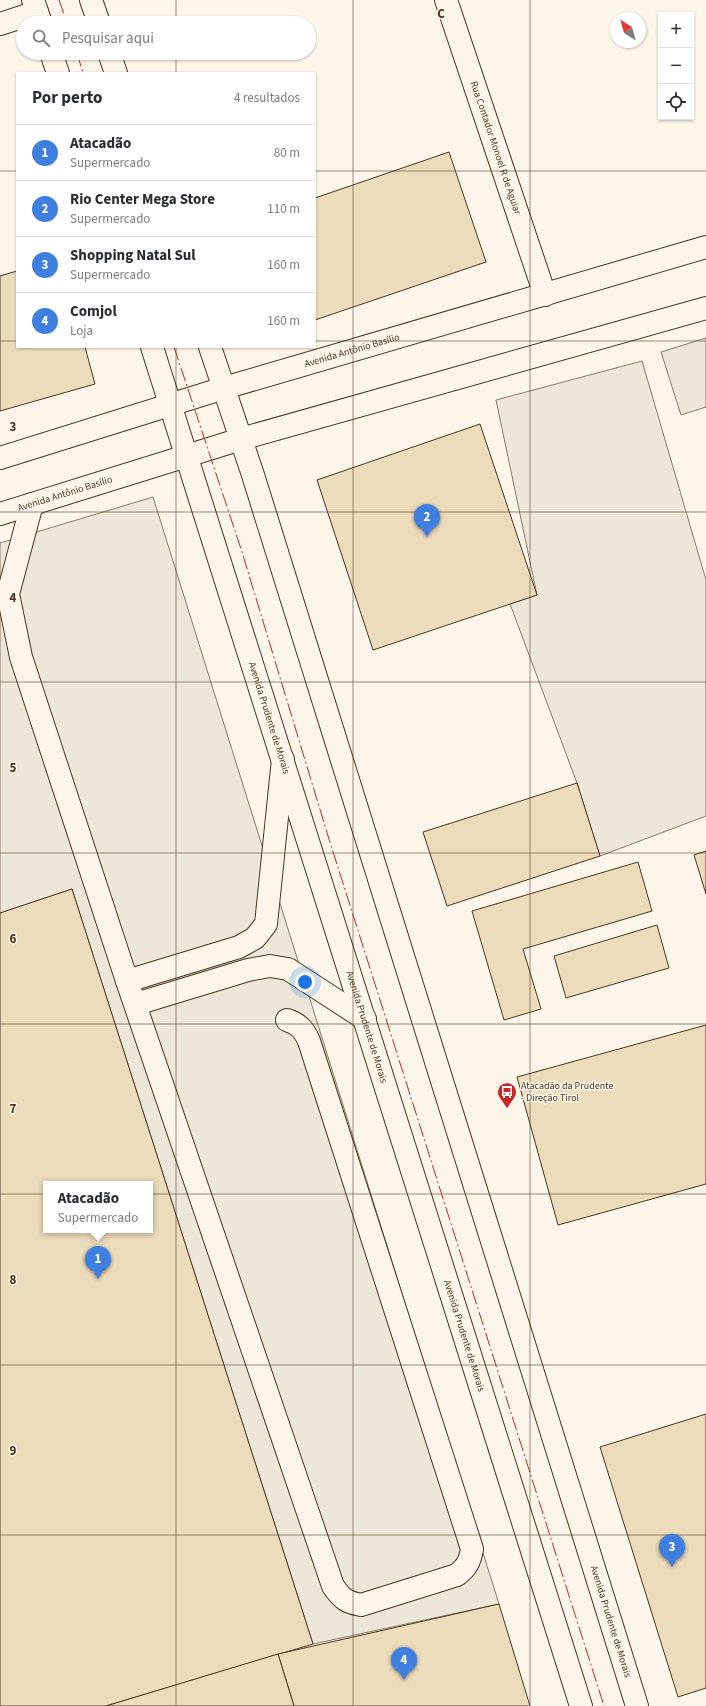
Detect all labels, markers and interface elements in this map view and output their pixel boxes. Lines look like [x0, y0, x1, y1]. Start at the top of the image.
text: C [437, 5, 445, 23]
north arrow [610, 12, 646, 48]
map controls [658, 12, 694, 120]
button: + [658, 12, 694, 48]
search box [16, 16, 316, 60]
icon: search [30, 27, 52, 49]
text: Pesquisar aqui [62, 28, 154, 49]
button: − [658, 48, 694, 84]
street label: Rua Contador Monoel R de Aguiar [467, 79, 525, 217]
button: locate [658, 84, 694, 120]
text: Por perto [32, 86, 102, 110]
text: 4 resultados [234, 89, 300, 107]
text: Atacadão [70, 133, 131, 154]
text: 1 [42, 144, 48, 162]
text: 80 m [274, 144, 300, 162]
text: Supermercado [70, 154, 150, 172]
text: Rio Center Mega Store [70, 189, 215, 210]
text: 2 [42, 200, 48, 218]
text: 110 m [267, 200, 300, 218]
text: Supermercado [70, 210, 150, 228]
text: Shopping Natal Sul [70, 245, 196, 266]
text: 3 [42, 256, 48, 274]
text: 160 m [267, 256, 300, 274]
text: Supermercado [70, 266, 150, 284]
text: Comjol [70, 301, 117, 322]
text: 4 [42, 312, 48, 330]
text: 160 m [267, 312, 300, 330]
text: Loja [70, 322, 93, 340]
street label: Avenida Antônio Basílio [303, 330, 401, 371]
text: 3 [10, 418, 17, 436]
street label: Avenida Antônio Basílio [16, 472, 114, 515]
pin: 2 [414, 504, 440, 537]
text: 4 [10, 589, 17, 607]
street label: Avenida Prudente de Morais [245, 660, 293, 776]
text: 5 [10, 759, 17, 777]
text: 6 [10, 930, 17, 948]
street label: Avenida Prudente de Morais [342, 969, 391, 1085]
your location [295, 972, 315, 992]
place label: Atacadão da Prudente - Direção Tirol [521, 1079, 613, 1105]
bus stop icon: Atacadão da Prudente - Direção Tirol [496, 1081, 518, 1109]
text: 7 [10, 1100, 17, 1118]
popup [43, 1181, 153, 1233]
text: Atacadão [58, 1188, 119, 1209]
text: Supermercado [58, 1209, 138, 1227]
pin: 1 [85, 1246, 111, 1279]
text: 8 [10, 1271, 17, 1289]
street label: Avenida Prudente de Morais [440, 1278, 488, 1394]
text: 9 [10, 1442, 17, 1460]
pin: 3 [659, 1534, 685, 1567]
street label: Avenida Prudente de Morais [587, 1564, 635, 1679]
pin: 4 [391, 1647, 417, 1680]

